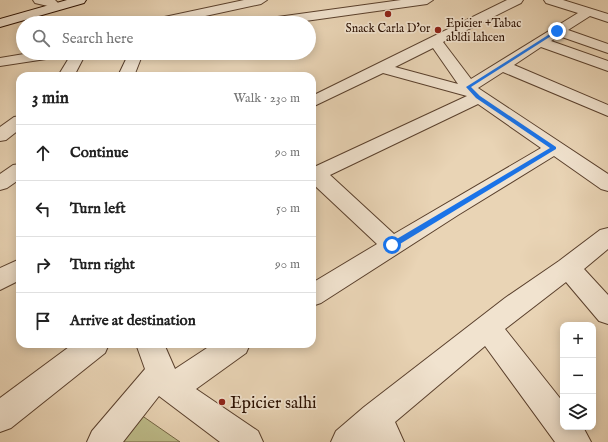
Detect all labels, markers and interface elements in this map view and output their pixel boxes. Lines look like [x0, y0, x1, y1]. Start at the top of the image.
marker: Snack Carla D'or [383, 9, 393, 19]
search box [16, 16, 316, 60]
place label: Epicier +Tabac abldi lahcen [446, 16, 521, 45]
place label: Snack Carla D'or [346, 21, 431, 36]
route end [548, 22, 566, 40]
marker: Epicier +Tabac abldi lahcen [433, 25, 443, 35]
icon: search [30, 27, 52, 49]
text: Search here [62, 29, 133, 48]
text: 3 min [32, 88, 69, 109]
text: Walk · 230 m [234, 90, 300, 107]
icon: ahead [32, 142, 54, 164]
text: Continue [70, 143, 128, 162]
text: 90 m [275, 144, 300, 161]
icon: left [32, 198, 54, 220]
text: Turn left [70, 199, 126, 218]
text: 50 m [276, 200, 300, 217]
route start [383, 236, 401, 254]
icon: right [32, 254, 54, 276]
text: Turn right [70, 255, 135, 274]
text: 90 m [275, 256, 300, 273]
icon: arrive [32, 310, 54, 332]
text: Arrive at destination [70, 311, 196, 330]
map controls [560, 322, 596, 430]
button: + [560, 322, 596, 358]
button: − [560, 358, 596, 394]
place label: Epicier salhi [230, 393, 317, 414]
button: layers [560, 394, 596, 430]
marker: Epicier salhi [217, 397, 227, 407]

